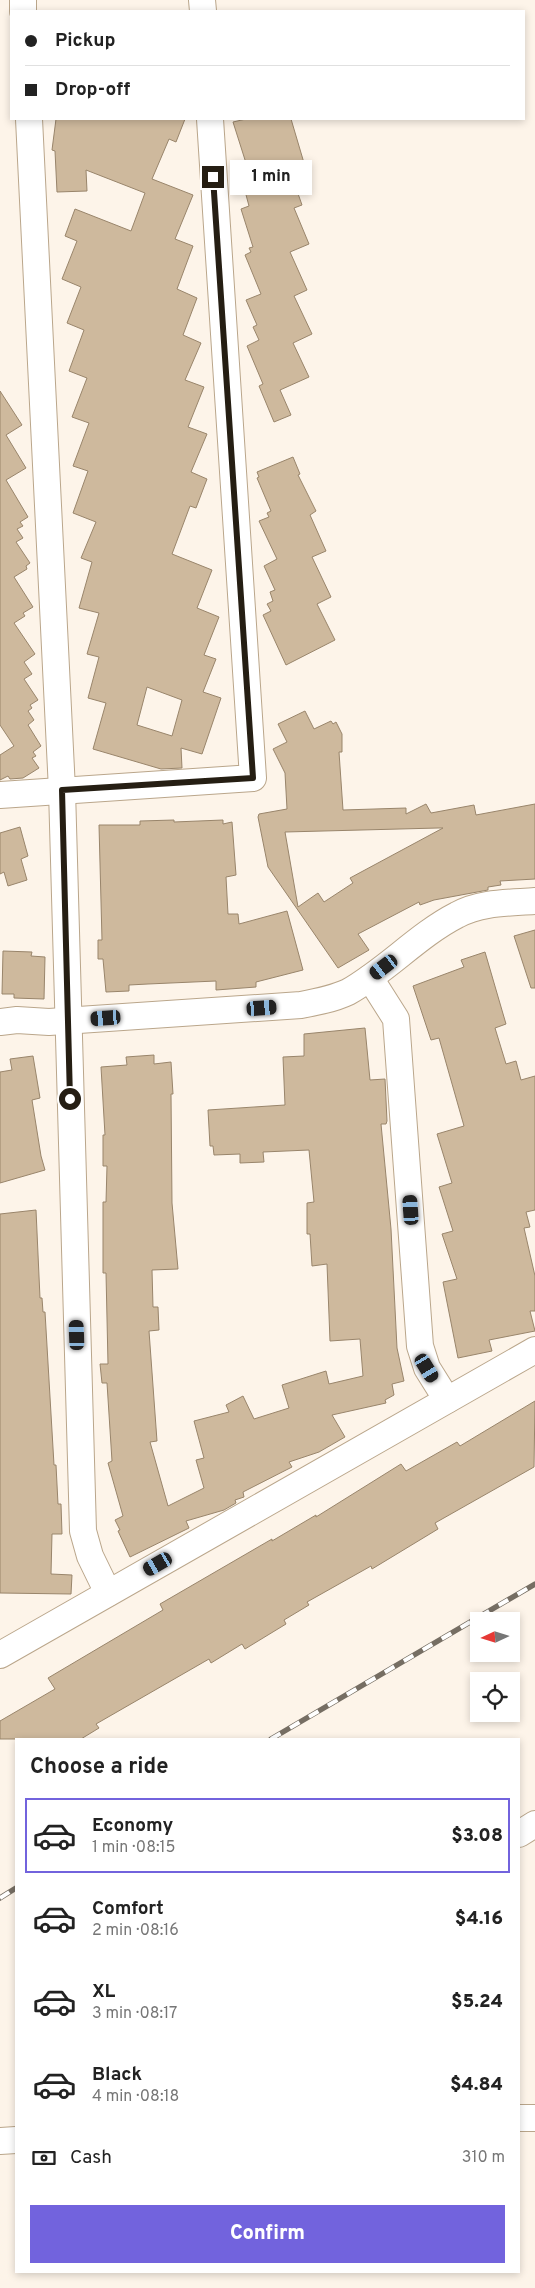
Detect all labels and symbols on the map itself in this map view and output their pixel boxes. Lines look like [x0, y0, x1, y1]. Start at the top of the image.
callout: 1 min [230, 160, 313, 194]
route end [202, 166, 224, 188]
car [367, 952, 400, 982]
car [246, 999, 277, 1017]
car [90, 1009, 121, 1027]
route start [59, 1088, 81, 1110]
car [402, 1195, 419, 1225]
car [68, 1320, 85, 1350]
car [412, 1351, 441, 1385]
car [141, 1550, 174, 1578]
north arrow [470, 1612, 520, 1662]

